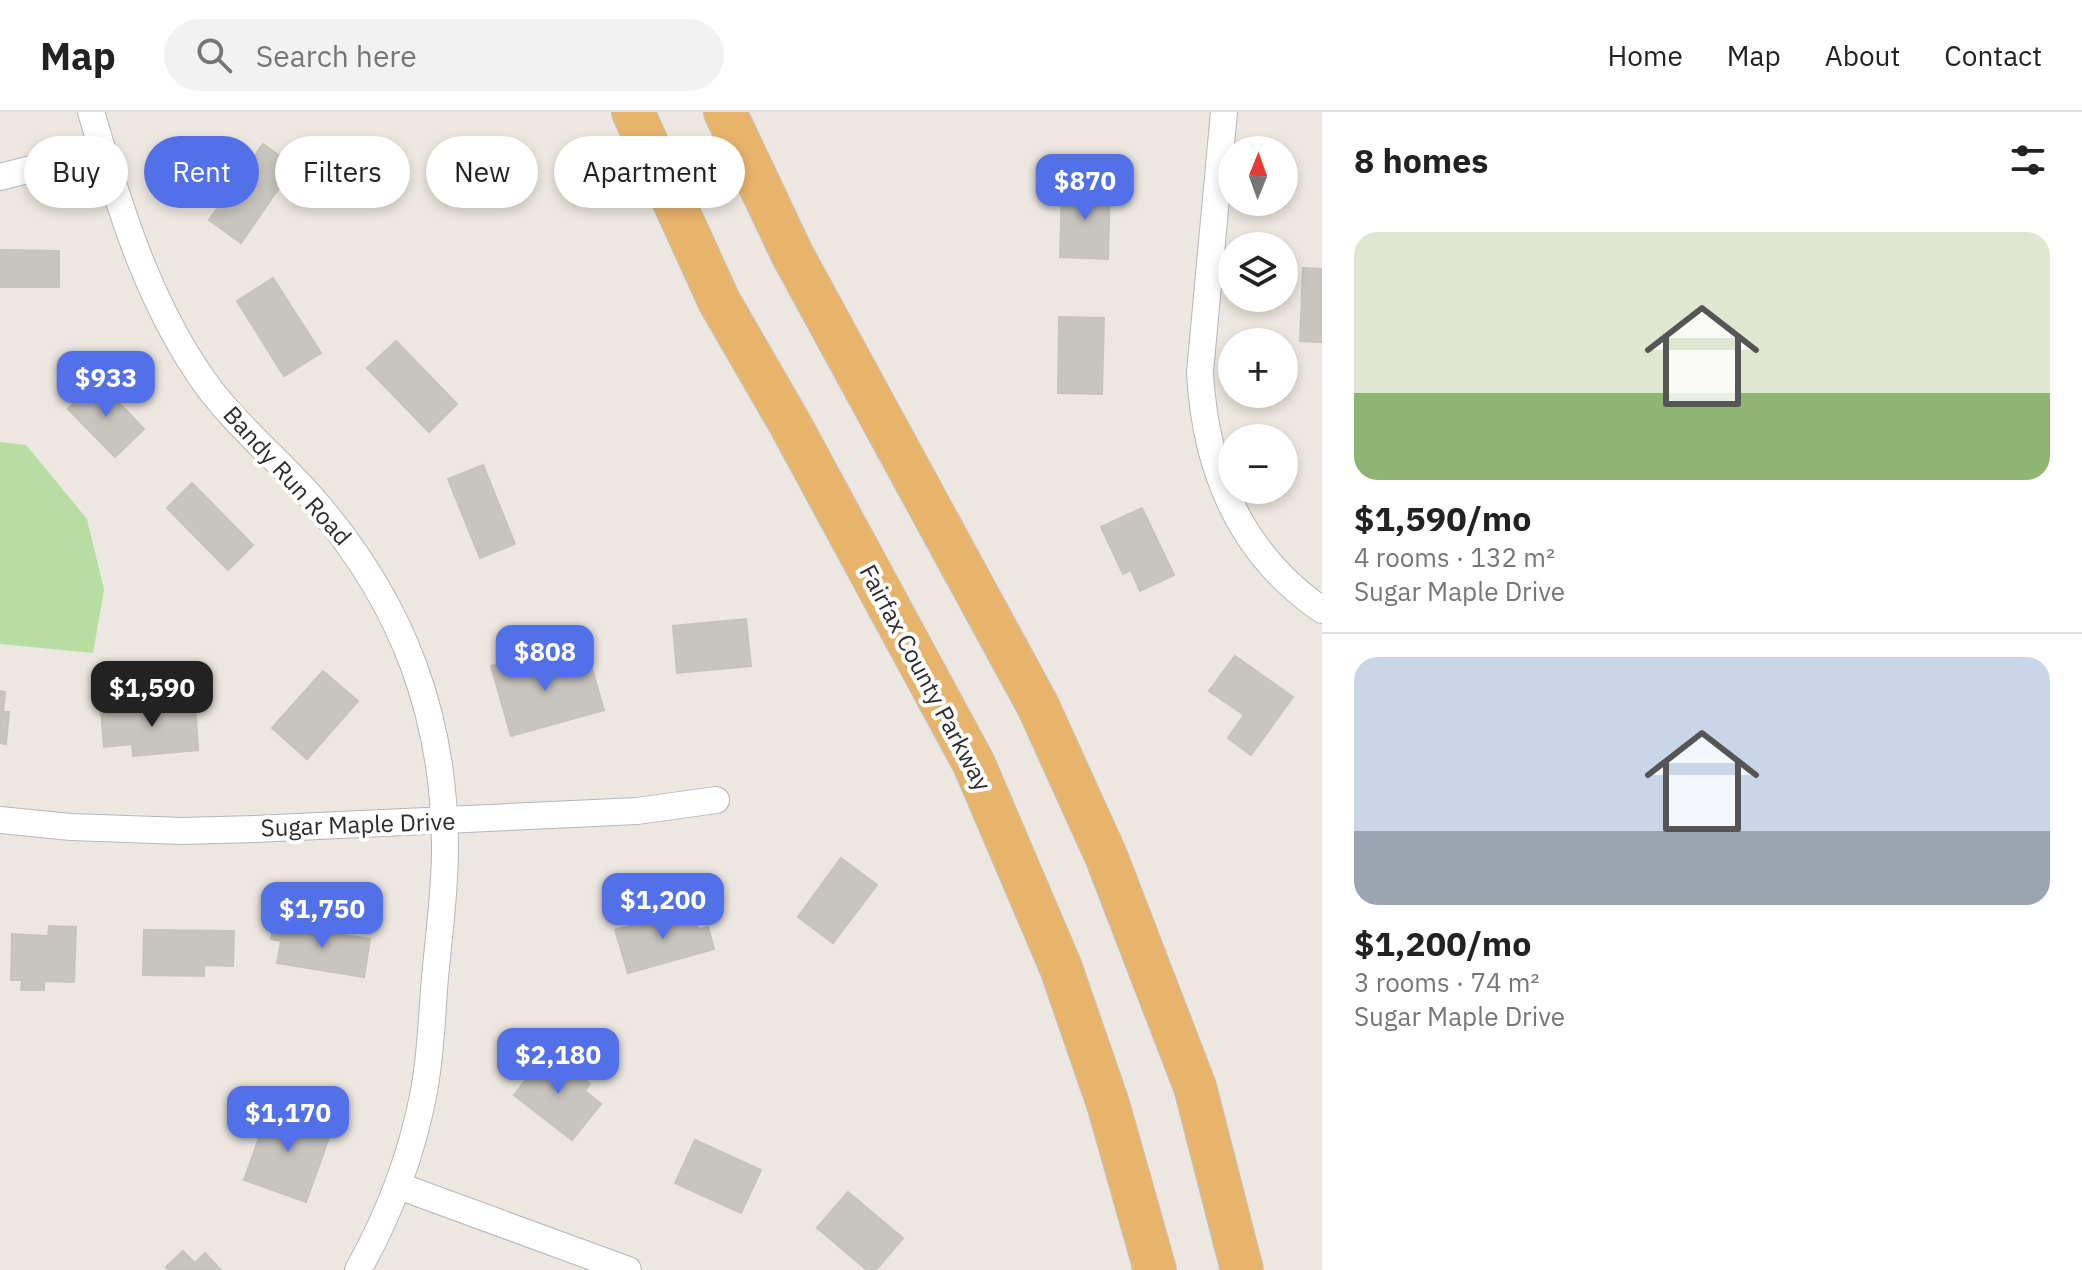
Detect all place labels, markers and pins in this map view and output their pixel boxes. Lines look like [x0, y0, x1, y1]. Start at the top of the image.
pin: $870 [1038, 154, 1132, 222]
pin: $933 [59, 351, 153, 419]
pin: $808 [498, 625, 592, 693]
pin: $1,590 [87, 661, 217, 729]
pin: $1,200 [598, 873, 728, 941]
pin: $1,750 [257, 882, 387, 950]
pin: $2,180 [493, 1028, 623, 1096]
pin: $1,170 [223, 1086, 353, 1154]

